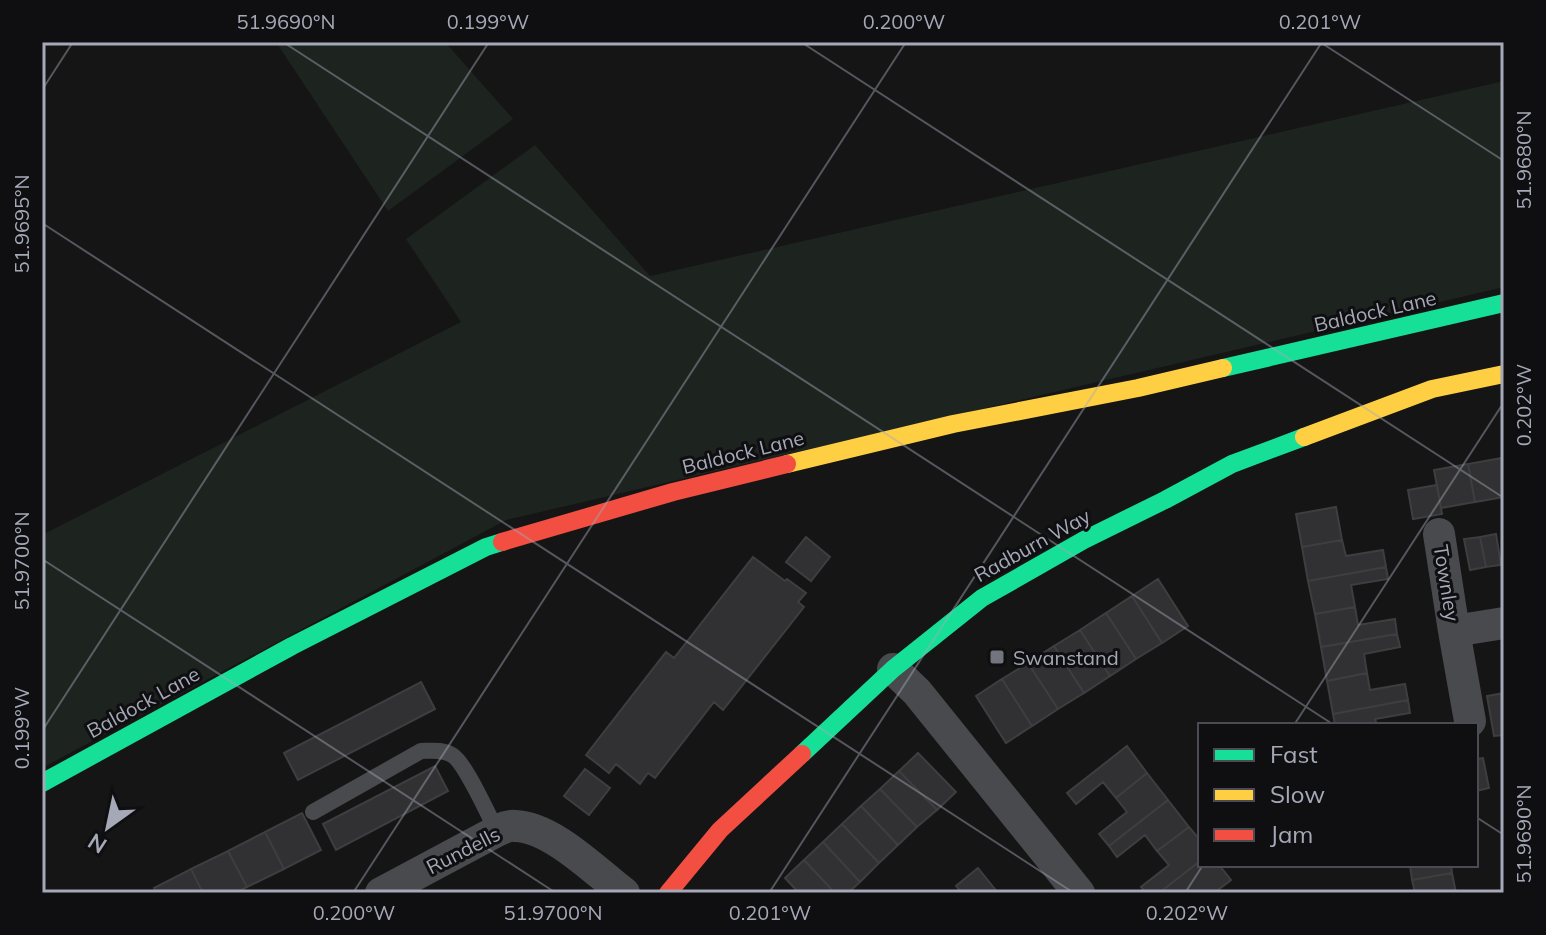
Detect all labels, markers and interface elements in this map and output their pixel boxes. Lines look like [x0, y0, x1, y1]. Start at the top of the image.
text: 51.9690°N [237, 9, 335, 34]
text: 0.199°W [447, 9, 529, 34]
text: 0.200°W [863, 9, 945, 34]
text: 0.201°W [1279, 9, 1361, 34]
text: 51.9680°N [1511, 111, 1536, 209]
text: 51.9695°N [9, 175, 34, 273]
street label: Baldock Lane [1311, 285, 1439, 337]
text: 0.202°W [1511, 364, 1536, 446]
street label: Baldock Lane [679, 425, 807, 479]
street label: Radburn Way [969, 503, 1095, 587]
text: 51.9700°N [9, 512, 34, 610]
street label: Townley [1429, 543, 1465, 623]
place label: Swanstand [1013, 645, 1119, 670]
marker: Swanstand [988, 648, 1006, 666]
street label: Baldock Lane [82, 661, 204, 743]
text: 0.199°W [9, 687, 34, 769]
legend [1198, 723, 1478, 867]
text: Fast [1270, 739, 1318, 769]
text: Slow [1270, 779, 1325, 809]
text: 51.9690°N [1511, 785, 1536, 883]
north arrow [68, 787, 148, 867]
text: Jam [1270, 819, 1313, 849]
street label: Rundells [422, 821, 504, 879]
text: N [83, 828, 112, 860]
text: 0.200°W [313, 900, 395, 925]
text: 51.9700°N [504, 900, 602, 925]
text: 0.201°W [729, 900, 811, 925]
text: 0.202°W [1146, 900, 1228, 925]

